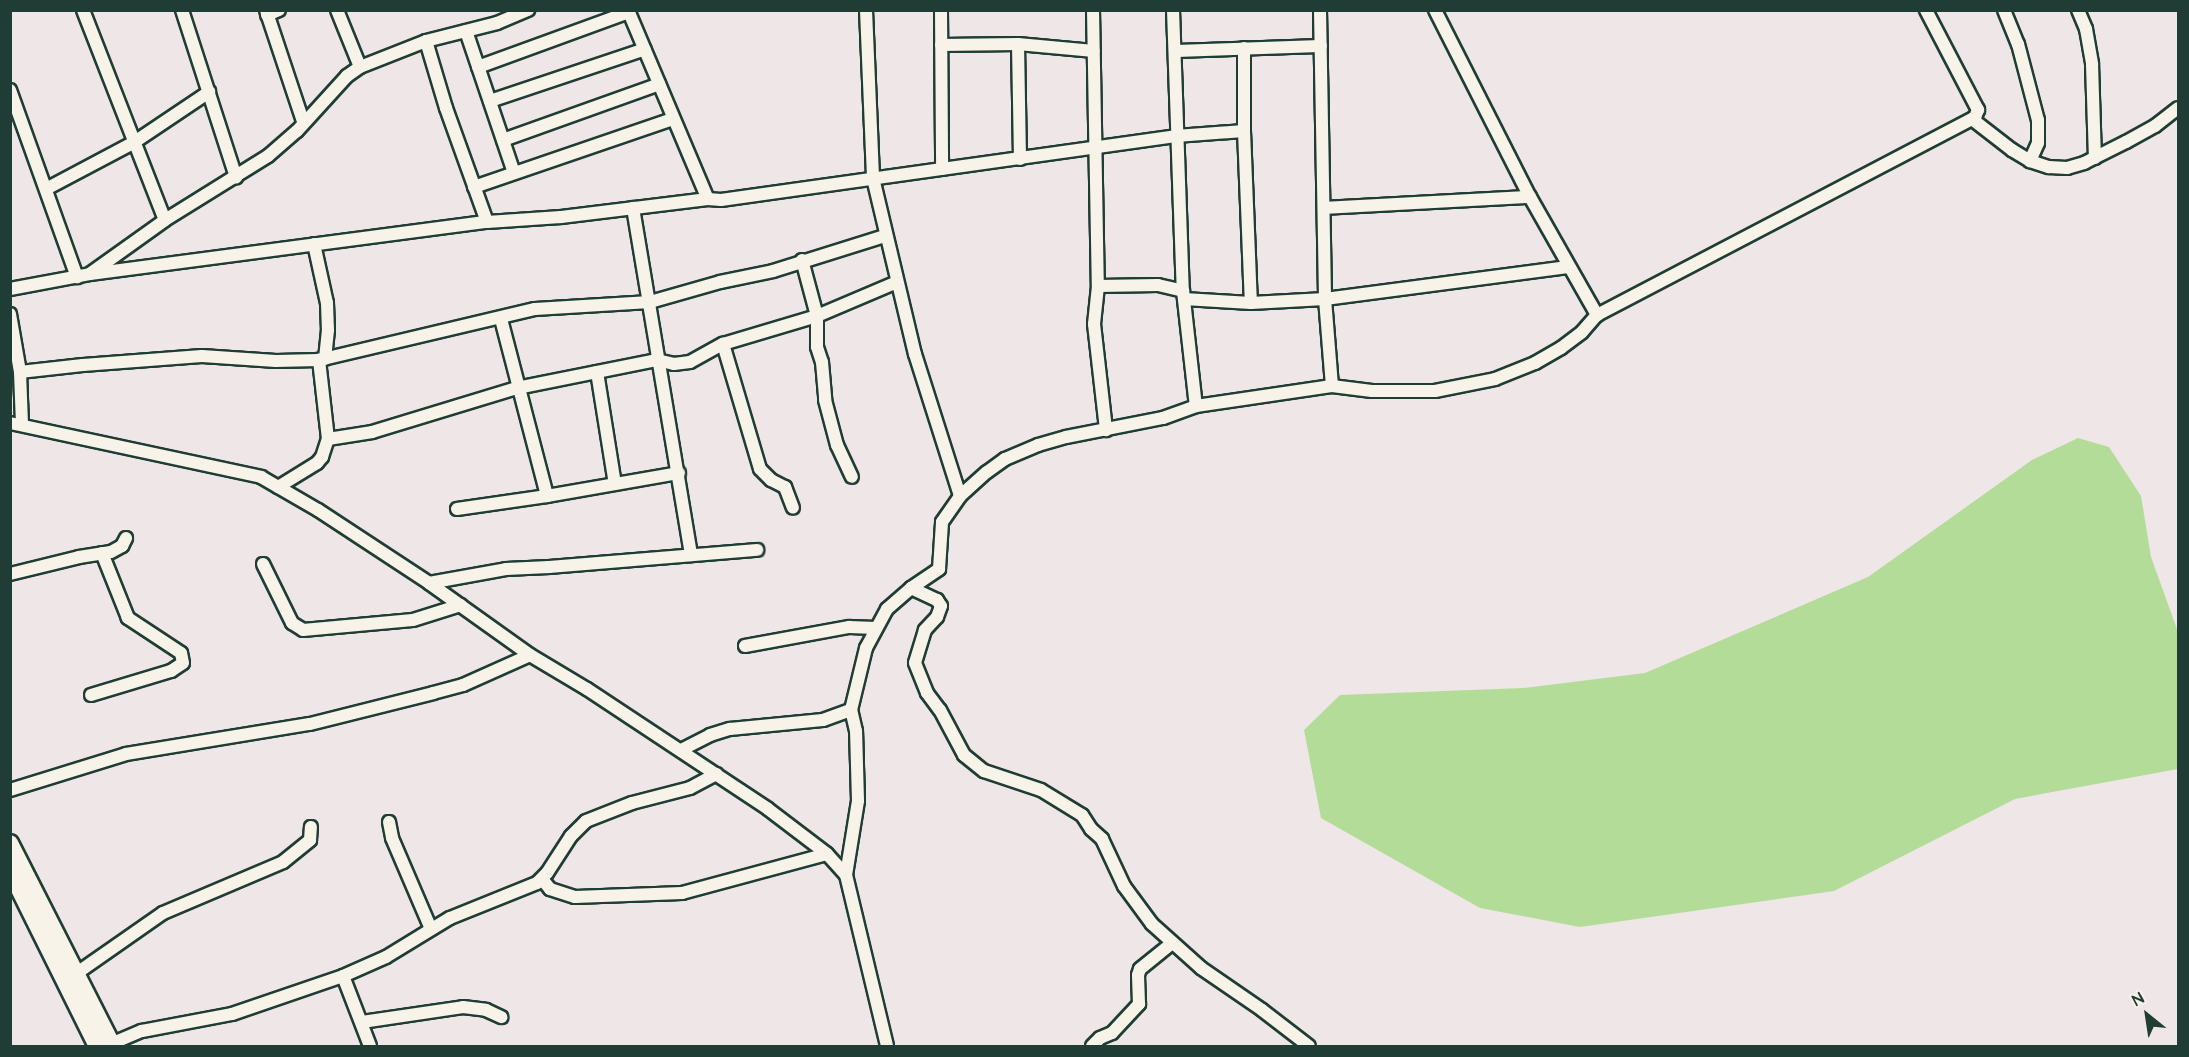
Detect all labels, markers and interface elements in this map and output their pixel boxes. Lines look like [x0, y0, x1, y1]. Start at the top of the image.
north arrow [2117, 985, 2177, 1045]
text: N [2128, 987, 2148, 1011]

